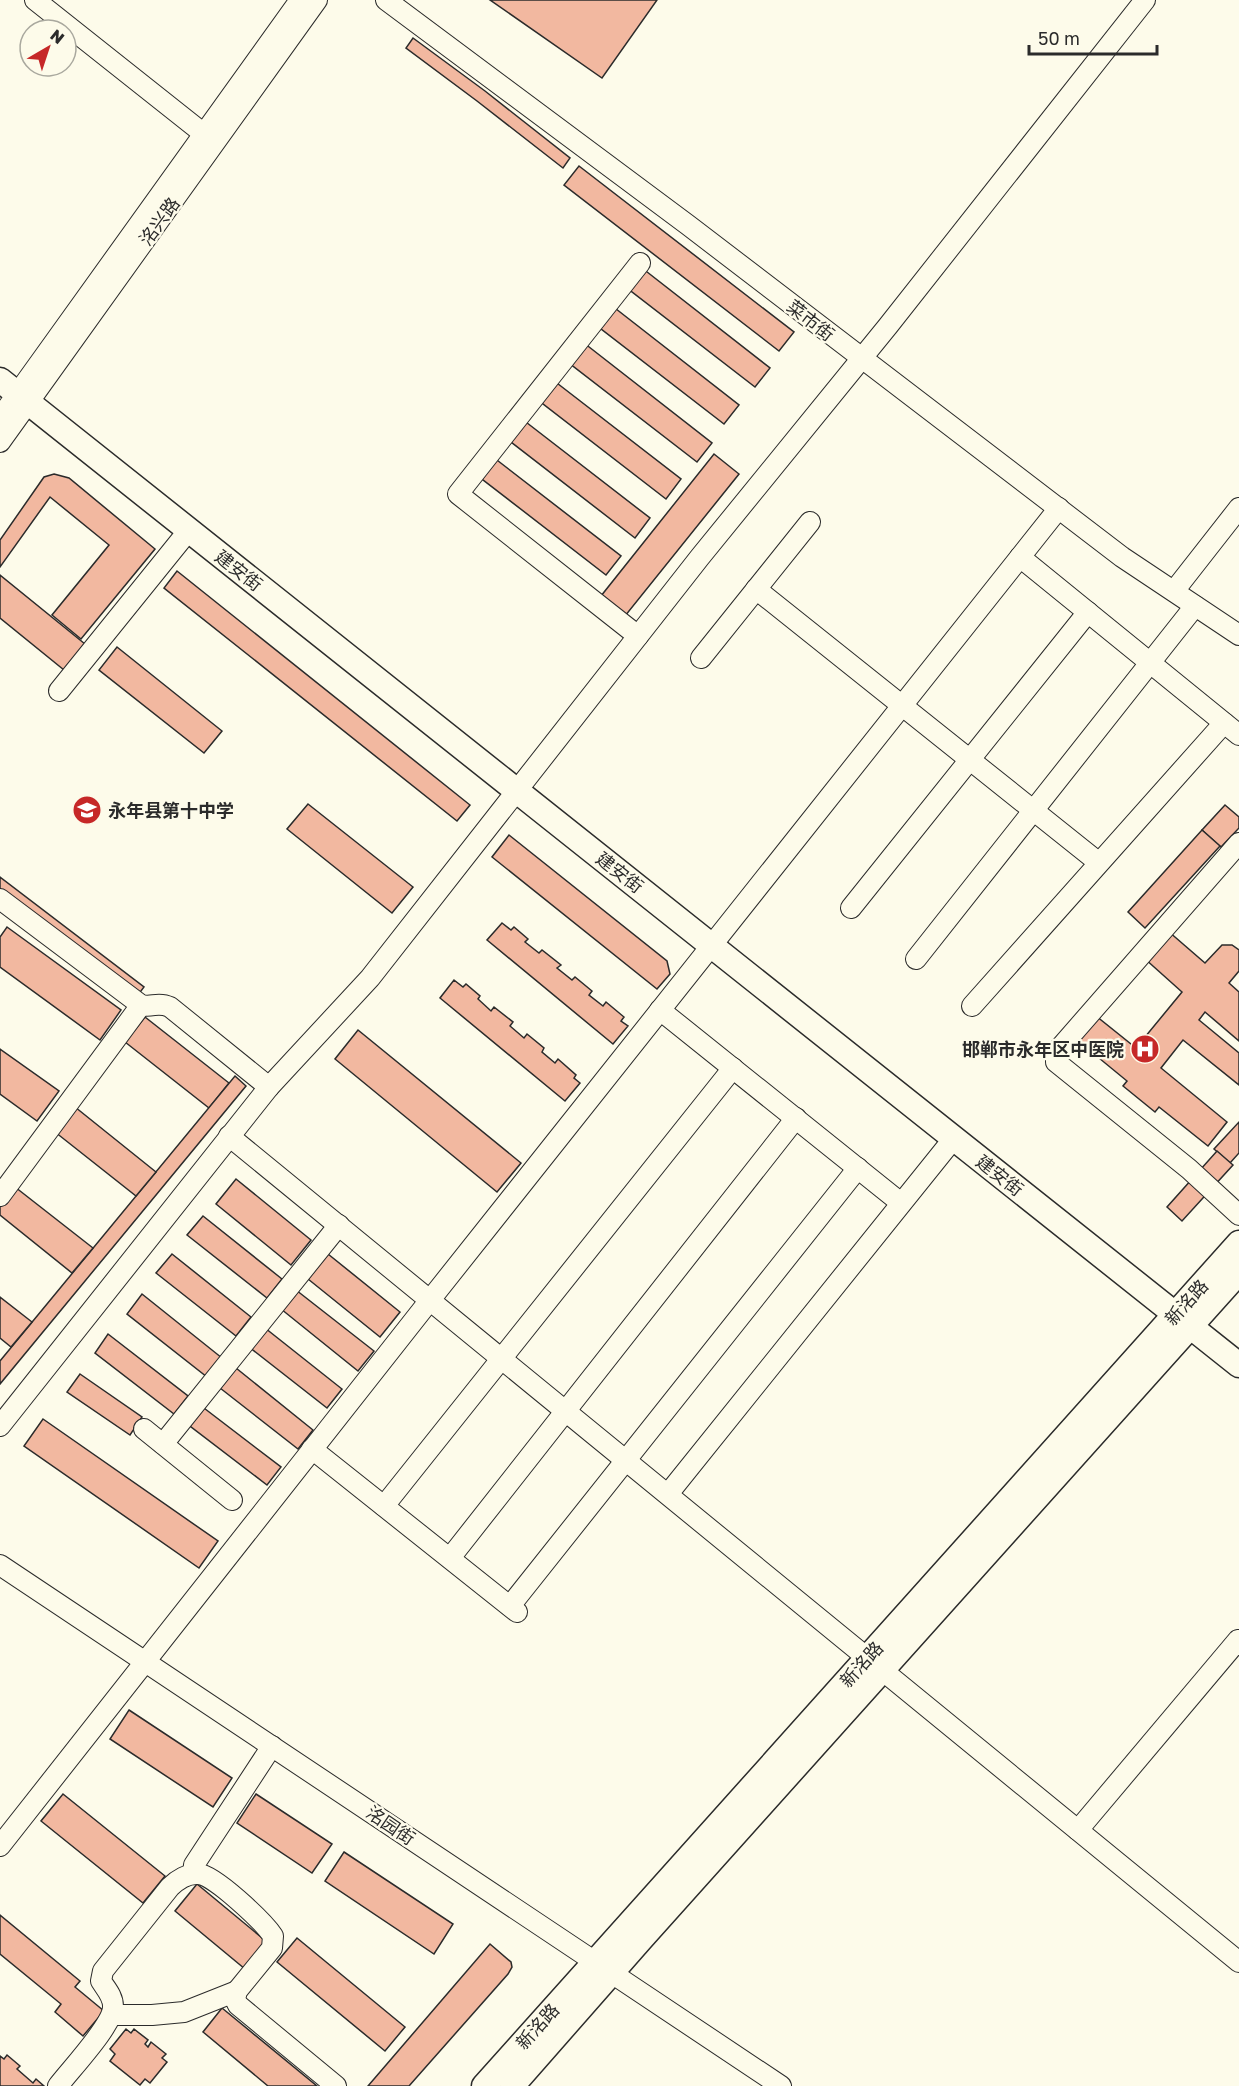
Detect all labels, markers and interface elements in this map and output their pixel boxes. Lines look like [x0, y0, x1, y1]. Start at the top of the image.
north arrow [18, 18, 78, 78]
scale bar [1029, 18, 1156, 56]
text: N [46, 25, 68, 48]
text: 50 m [1038, 27, 1080, 49]
street label: 洺兴路 [134, 193, 184, 249]
street label: 菜市街 [783, 295, 839, 345]
street label: 建安街 [211, 545, 267, 595]
school or university icon: 永年县第十中学 [71, 794, 103, 826]
place label: 永年县第十中学 [108, 799, 234, 821]
street label: 建安街 [592, 847, 648, 897]
hospital icon: 邯郸市永年区中医院 [1129, 1033, 1161, 1065]
place label: 邯郸市永年区中医院 [962, 1038, 1124, 1060]
street label: 建安街 [972, 1150, 1028, 1200]
street label: 新洺路 [1160, 1275, 1212, 1329]
street label: 新洺路 [835, 1637, 887, 1691]
street label: 洺园街 [362, 1801, 420, 1849]
street label: 新洺路 [511, 1999, 563, 2053]

